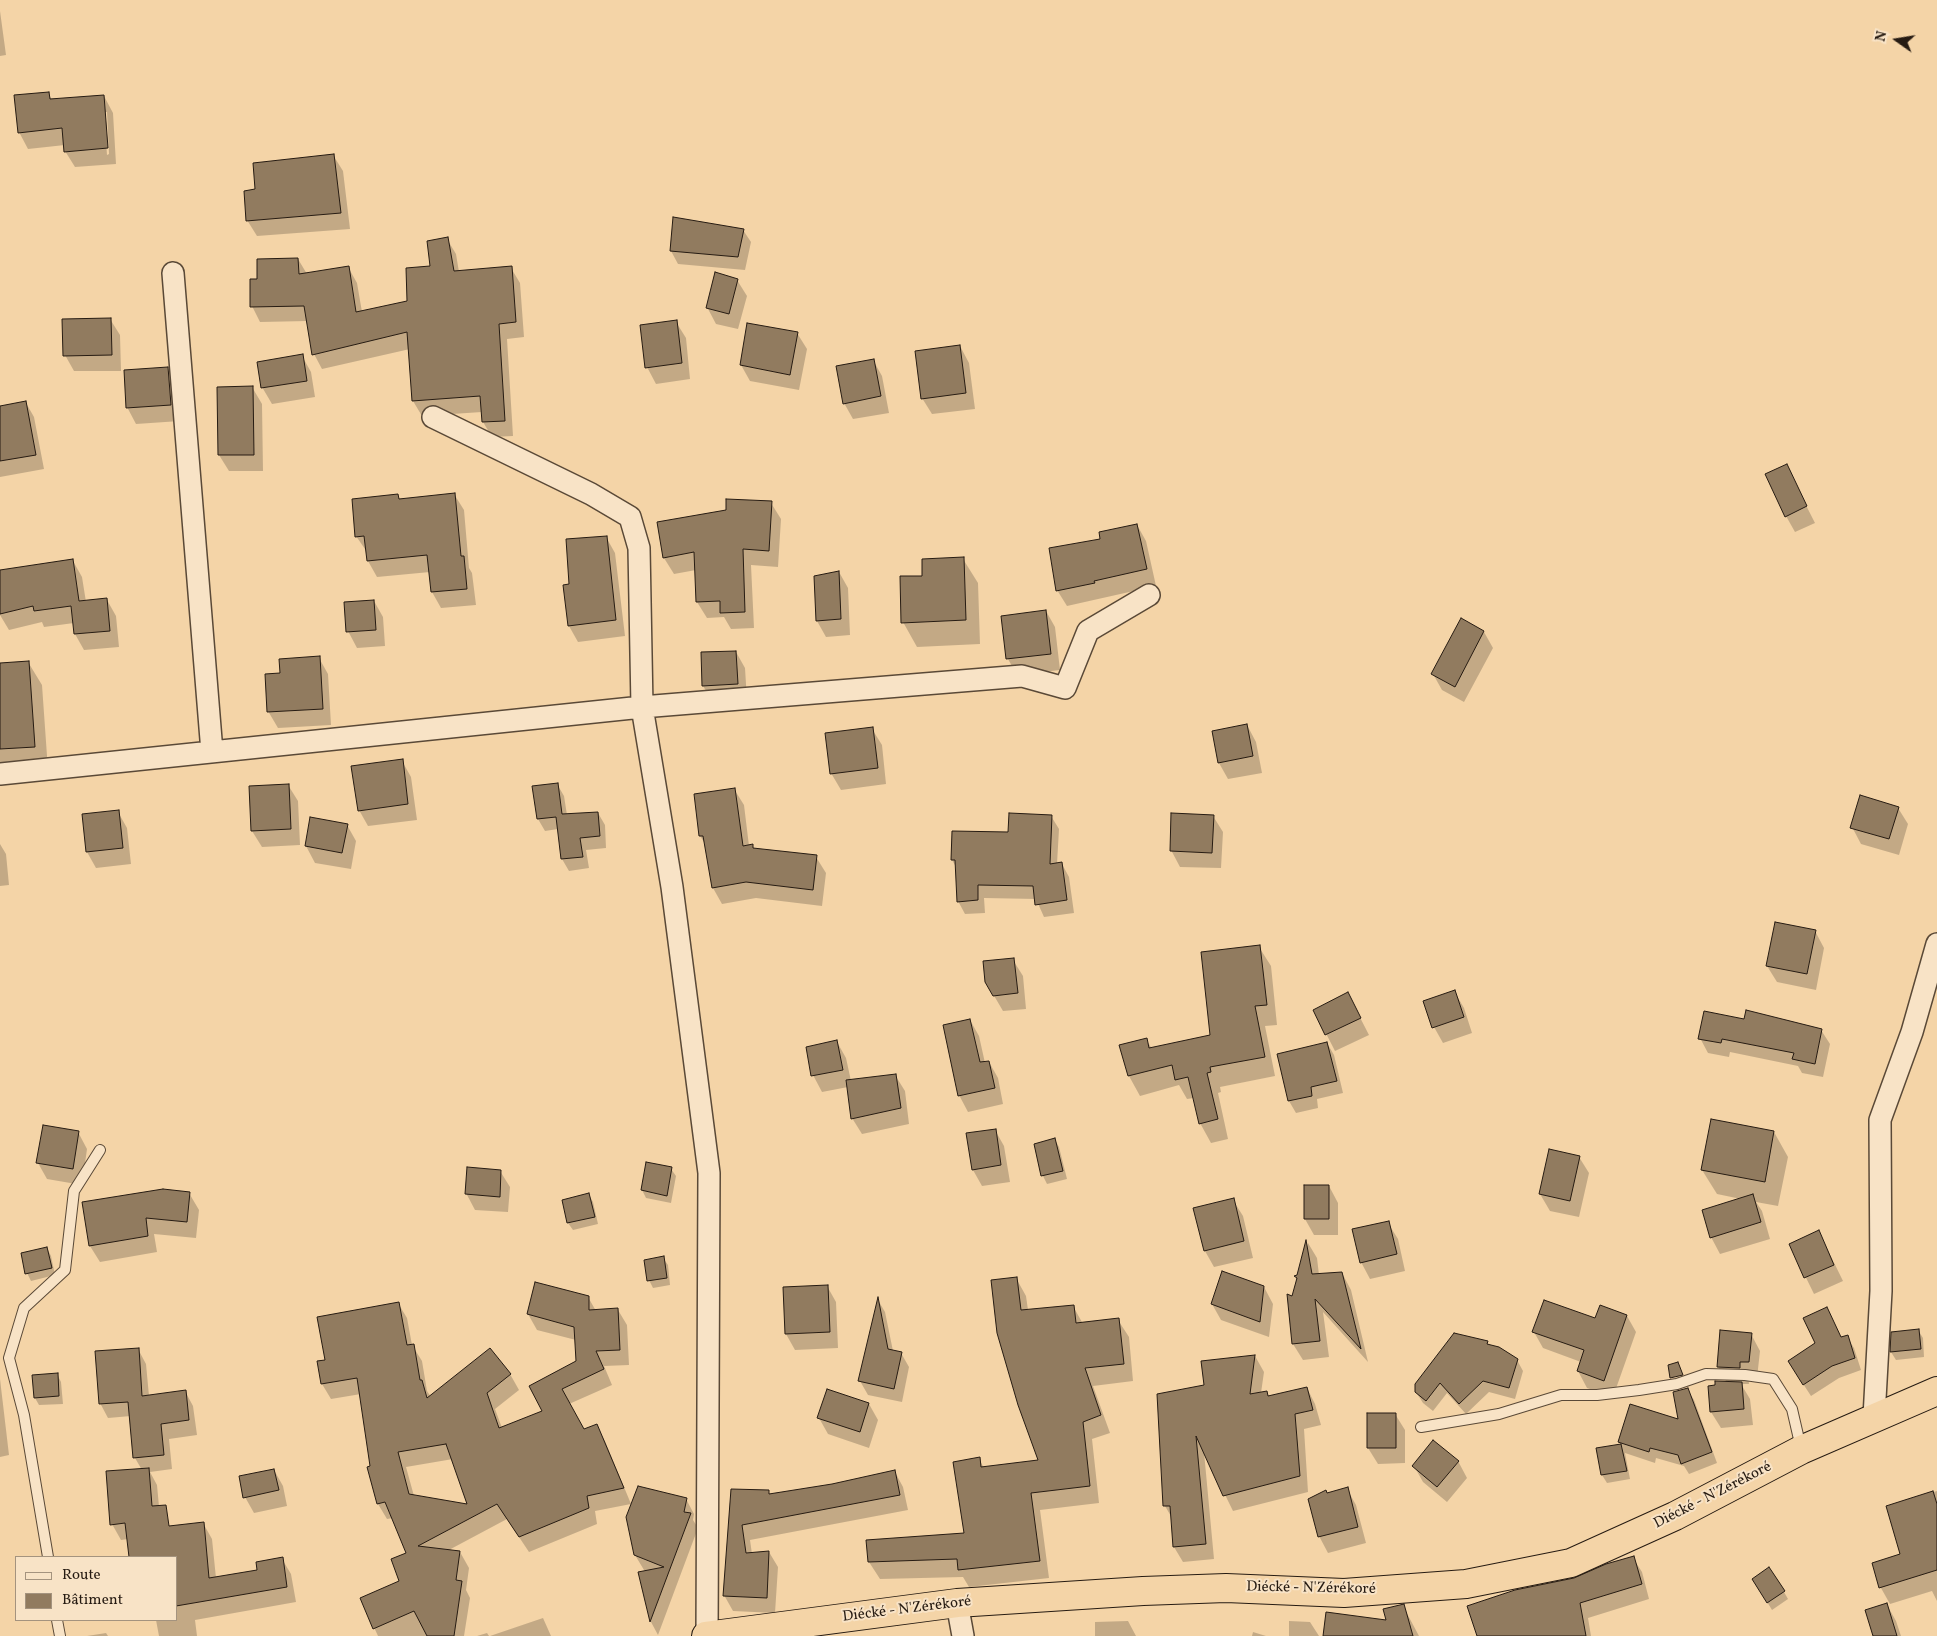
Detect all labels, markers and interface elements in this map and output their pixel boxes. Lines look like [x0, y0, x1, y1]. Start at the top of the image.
north arrow [1872, 15, 1922, 65]
text: N [1871, 29, 1892, 44]
street label: Diécké - N'Zérékoré [1651, 1459, 1775, 1533]
legend [15, 1556, 178, 1621]
text: Route [62, 1565, 101, 1586]
street label: Diécké - N'Zérékoré [1246, 1579, 1376, 1599]
text: Bâtiment [62, 1590, 123, 1611]
street label: Diécké - N'Zérékoré [842, 1593, 972, 1627]

